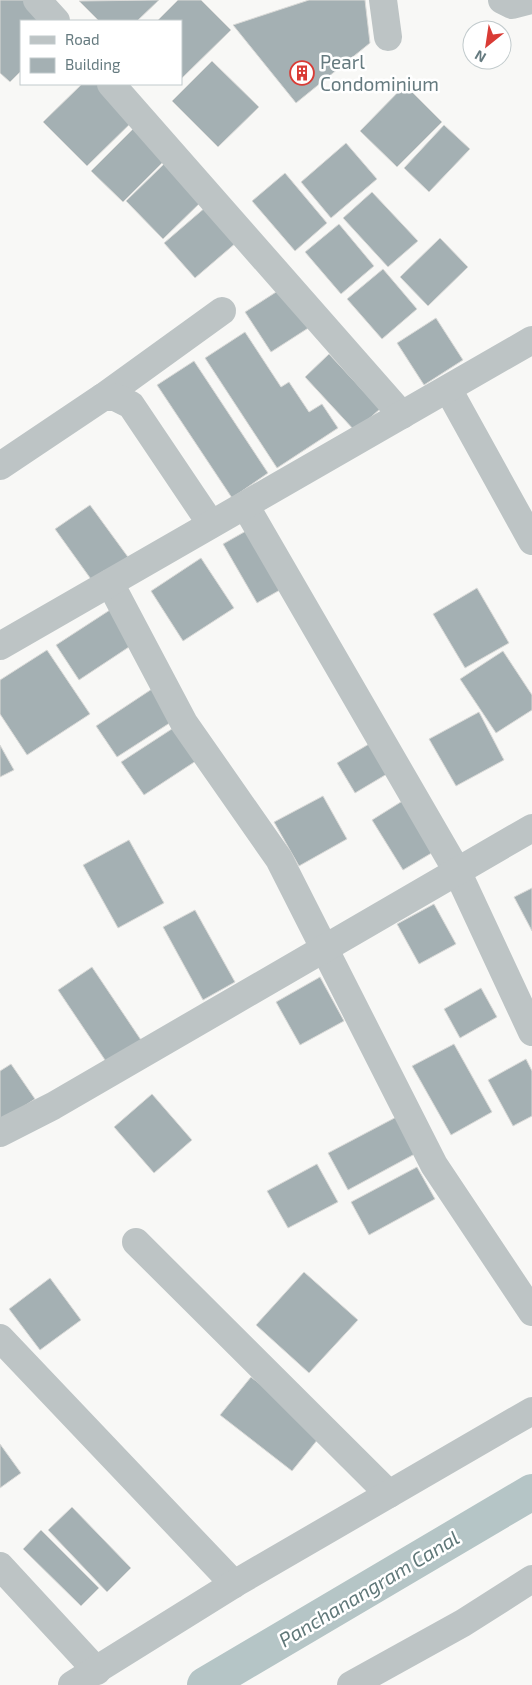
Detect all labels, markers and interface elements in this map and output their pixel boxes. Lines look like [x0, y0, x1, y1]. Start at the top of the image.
legend [20, 20, 182, 85]
north arrow [462, 20, 512, 70]
text: Road [65, 30, 100, 48]
text: N [472, 47, 489, 67]
place label: Pearl Condominium [320, 50, 439, 95]
text: Building [65, 55, 121, 73]
building icon: Pearl Condominium [289, 60, 315, 86]
water label: Panchanangram Canal [274, 1525, 463, 1652]

